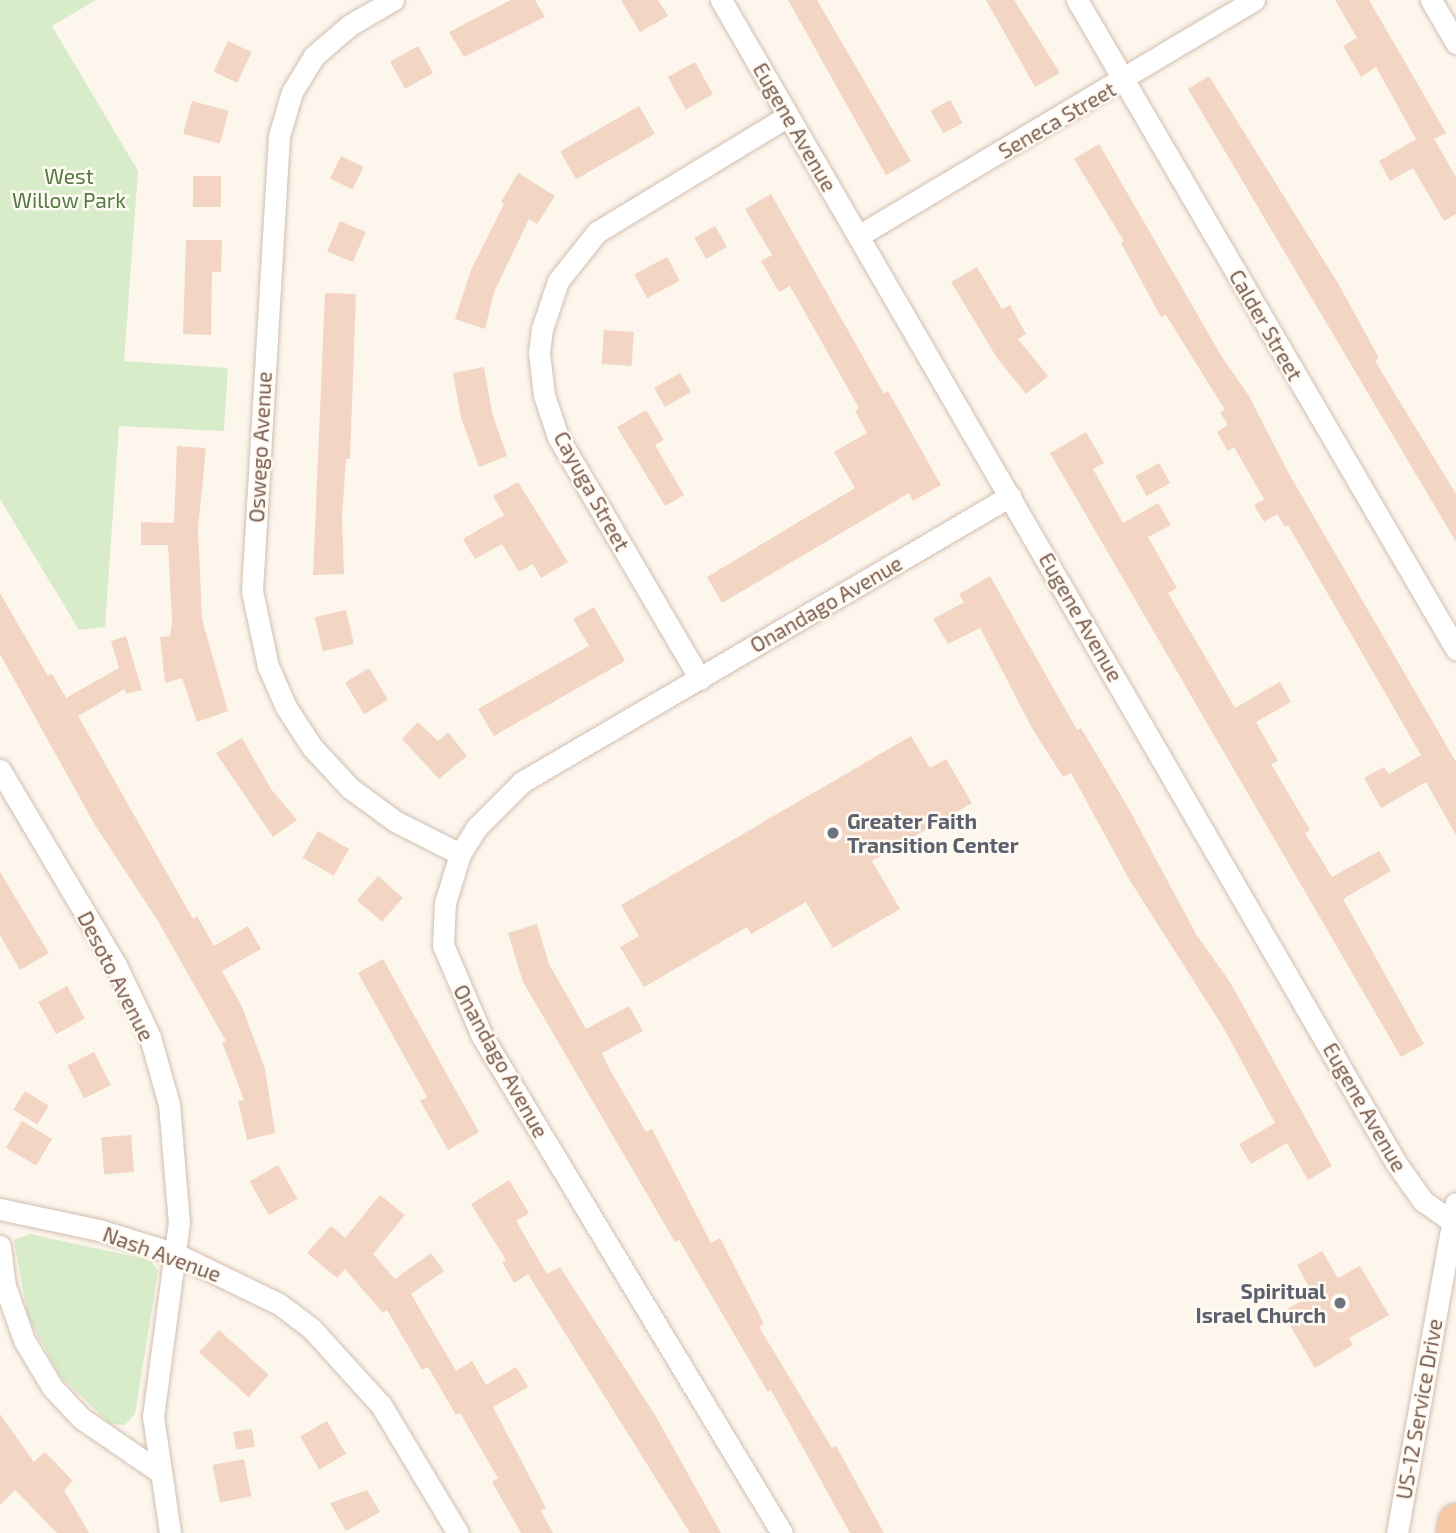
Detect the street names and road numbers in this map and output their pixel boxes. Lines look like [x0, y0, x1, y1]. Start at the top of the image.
street label: Eugene Avenue [748, 58, 842, 196]
street label: Seneca Street [994, 76, 1120, 164]
street label: Calder Street [1224, 265, 1308, 385]
street label: Oswego Avenue [243, 371, 277, 523]
street label: Cayuga Street [549, 427, 635, 555]
street label: Eugene Avenue [1034, 548, 1128, 686]
street label: Onandago Avenue [745, 550, 907, 658]
street label: Desoto Avenue [72, 907, 160, 1045]
street label: Onandago Avenue [448, 980, 554, 1142]
street label: Eugene Avenue [1318, 1038, 1412, 1176]
street label: Nash Avenue [99, 1221, 225, 1287]
street label: US-12 Service Drive [1391, 1317, 1447, 1501]

